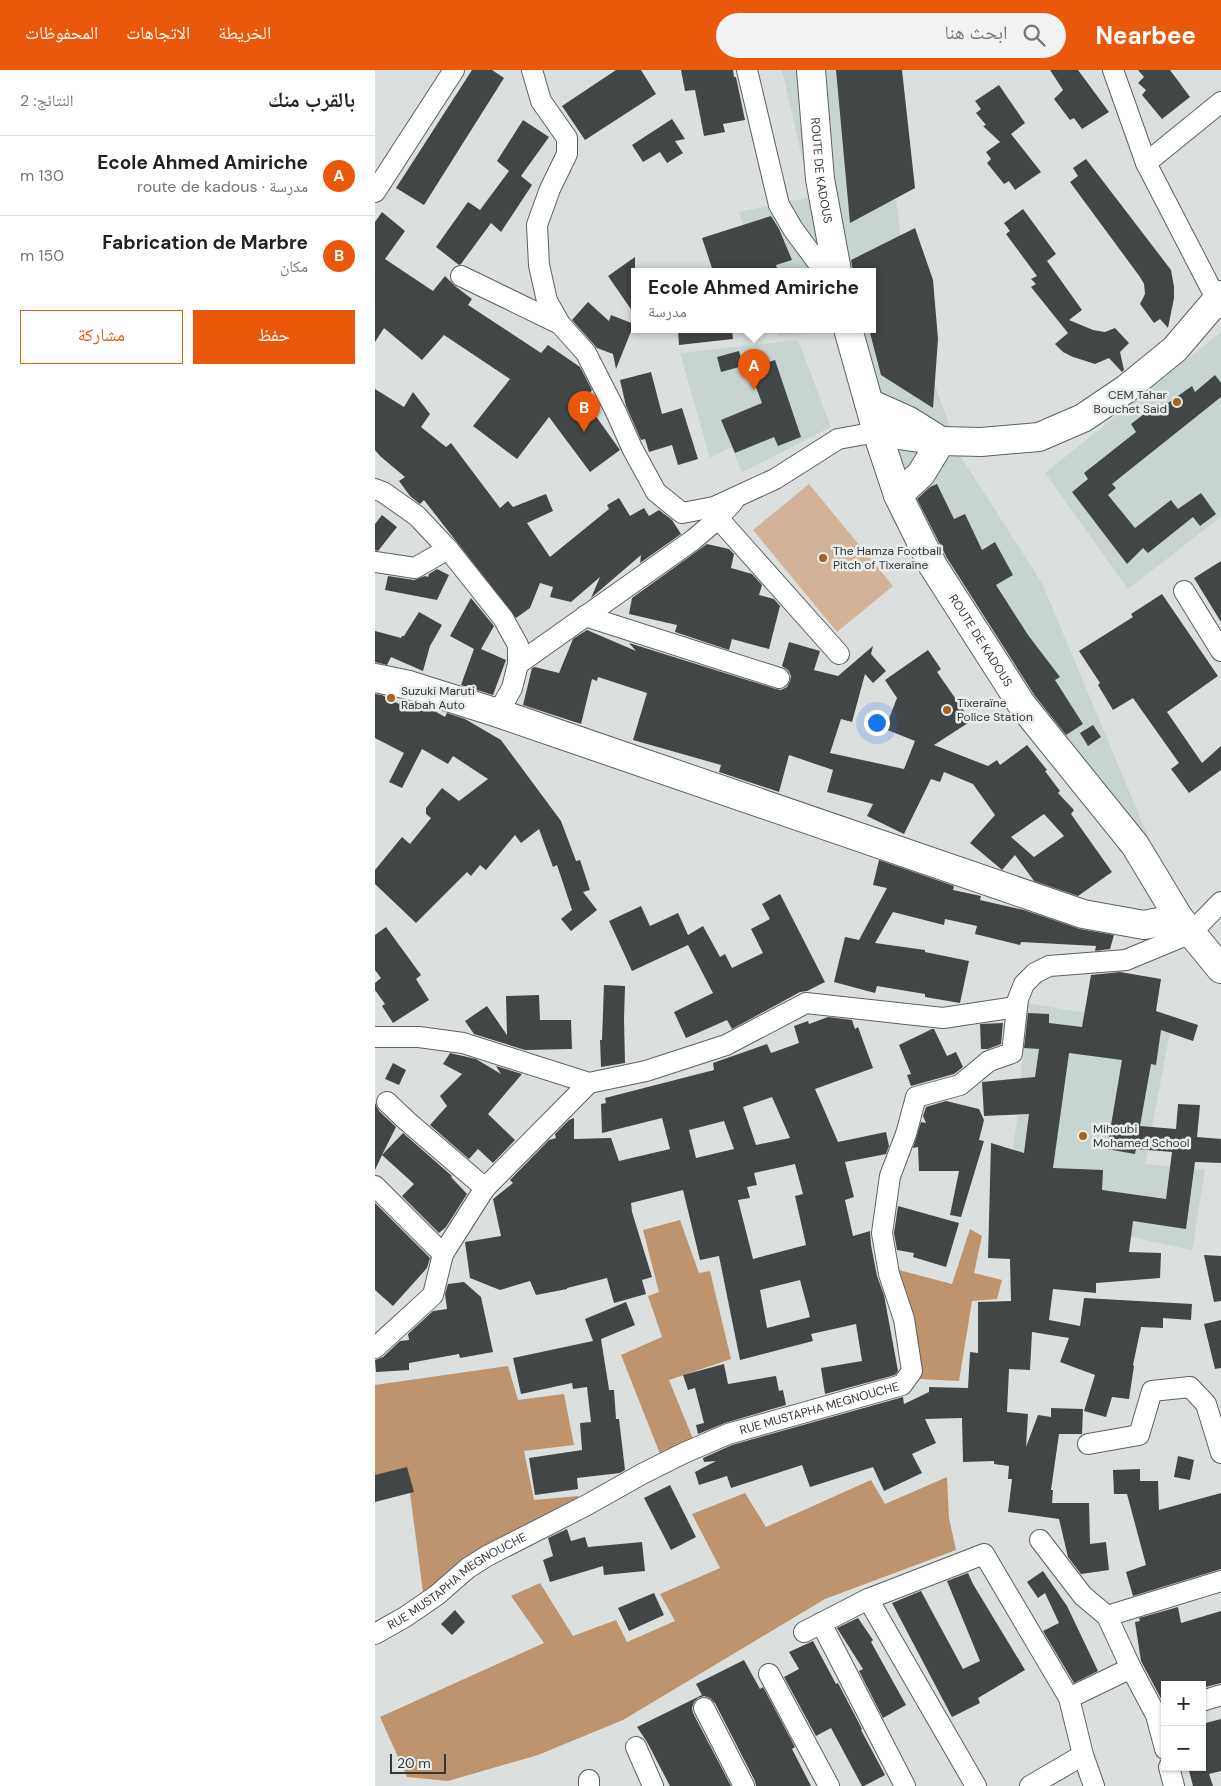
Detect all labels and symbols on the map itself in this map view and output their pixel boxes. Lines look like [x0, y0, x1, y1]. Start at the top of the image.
street label: ROUTE DE KADOUS [807, 117, 836, 225]
pin: A [738, 349, 770, 390]
place label: CEM Tahar Bouchet Said [1094, 387, 1168, 417]
pin: B [568, 391, 600, 432]
marker: CEM Tahar Bouchet Said [1171, 396, 1183, 408]
place label: The Hamza Football Pitch of Tixeraïne [833, 543, 942, 573]
marker: The Hamza Football Pitch of Tixeraïne [817, 552, 829, 564]
street label: ROUTE DE KADOUS [945, 591, 1016, 690]
place label: Suzuki Maruti Rabah Auto [401, 683, 475, 713]
marker: Suzuki Maruti Rabah Auto [385, 692, 397, 704]
place label: Tixeraïne Police Station [957, 695, 1033, 725]
marker: Tixeraïne Police Station [941, 704, 953, 716]
your location [864, 710, 890, 736]
place label: Mihoubi Mohamed School [1093, 1121, 1190, 1151]
marker: Mihoubi Mohamed School [1077, 1130, 1089, 1142]
street label: RUE MUSTAPHA MEGNOUCHE [738, 1378, 901, 1438]
street label: RUE MUSTAPHA MEGNOUCHE [385, 1529, 530, 1633]
scale bar [390, 1751, 446, 1774]

